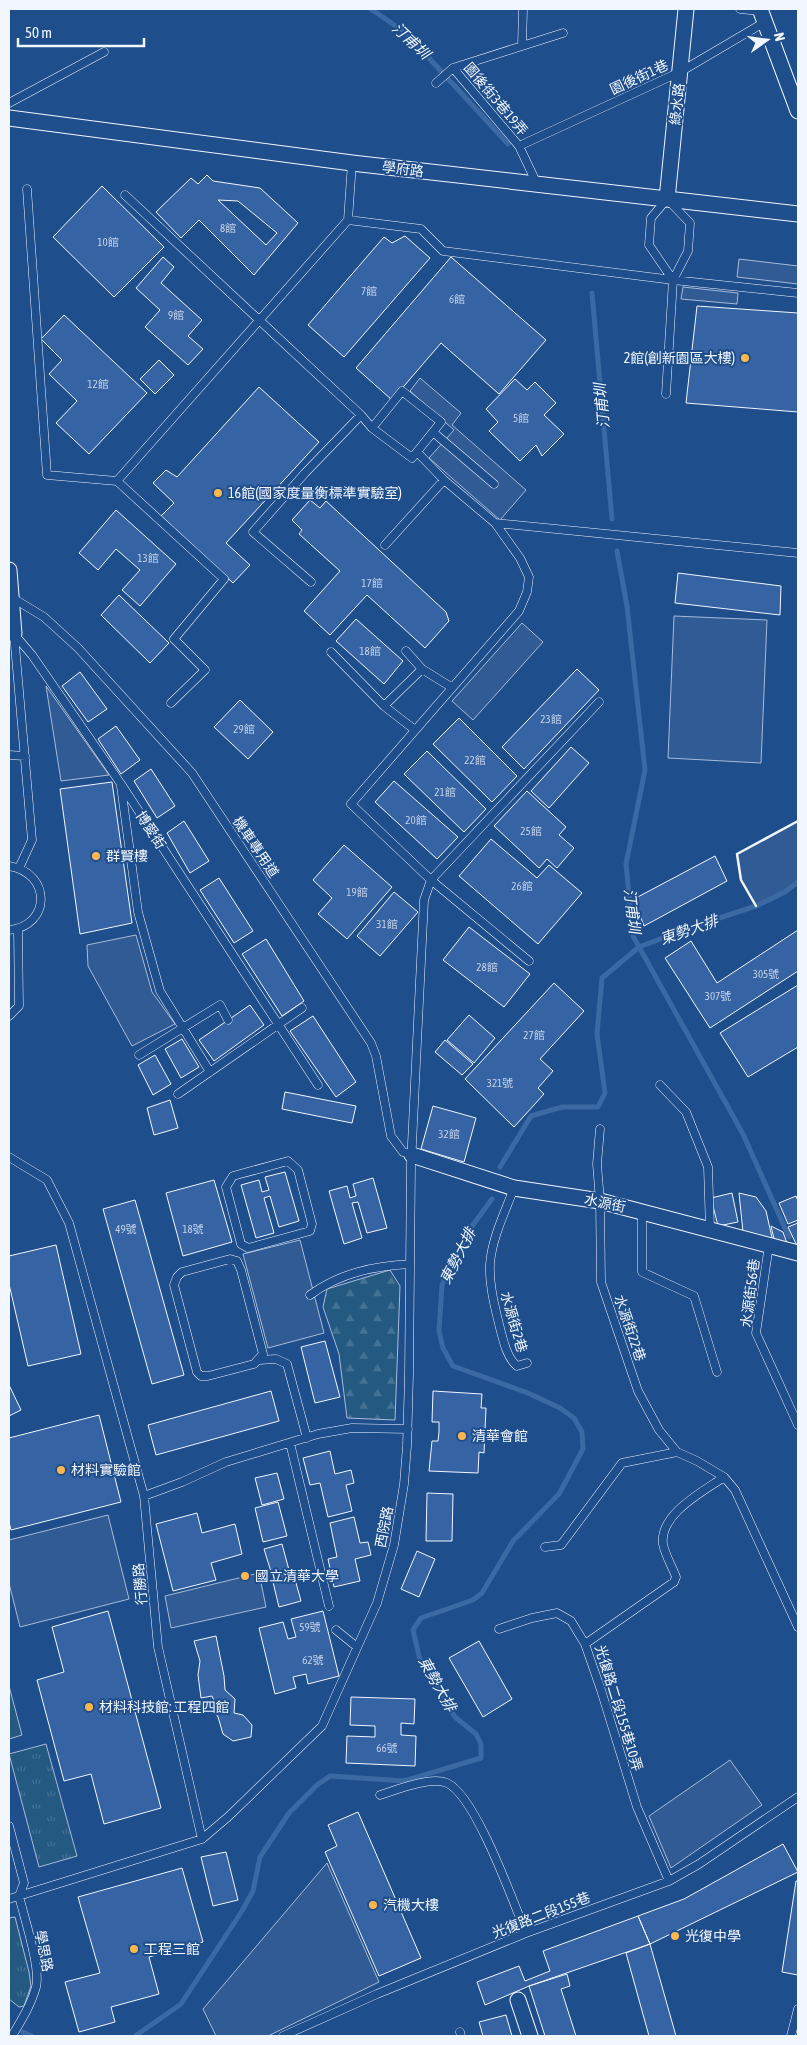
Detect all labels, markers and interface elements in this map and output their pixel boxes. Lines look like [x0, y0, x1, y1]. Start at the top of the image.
scale bar [18, 15, 144, 47]
north arrow [742, 15, 792, 65]
water label: 汀甫圳 [389, 19, 435, 64]
text: 50 m [25, 24, 52, 41]
text: N [771, 31, 788, 43]
street label: 園後街1巷 [607, 57, 671, 97]
street label: 園後街3巷19弄 [461, 59, 531, 139]
street label: 綠水路 [667, 82, 687, 126]
street label: 學府路 [381, 159, 425, 179]
house number: 8館 [220, 222, 236, 234]
house number: 10館 [97, 236, 119, 248]
house number: 7館 [361, 285, 377, 297]
house number: 6館 [449, 293, 465, 305]
house number: 9館 [168, 309, 184, 321]
place label: 2館(創新園區大樓) [624, 350, 735, 366]
marker: 2館(創新園區大樓) [739, 352, 751, 364]
house number: 12館 [87, 378, 109, 390]
water label: 汀甫圳 [591, 381, 612, 429]
house number: 5館 [513, 412, 529, 424]
place label: 16館(國家度量衡標準實驗室) [228, 485, 402, 501]
marker: 16館(國家度量衡標準實驗室) [212, 487, 224, 499]
house number: 13館 [137, 552, 159, 564]
house number: 17館 [361, 577, 383, 589]
house number: 18館 [359, 645, 381, 657]
house number: 23館 [540, 713, 562, 725]
house number: 29館 [233, 723, 255, 735]
house number: 22館 [464, 754, 486, 766]
house number: 21館 [434, 786, 456, 798]
street label: 博愛街 [133, 808, 169, 852]
street label: 機車專用道 [230, 814, 282, 880]
house number: 20館 [405, 814, 427, 826]
house number: 25館 [520, 825, 542, 837]
place label: 群賢樓 [106, 848, 148, 864]
marker: 群賢樓 [90, 850, 102, 862]
house number: 26館 [511, 880, 533, 892]
house number: 19館 [346, 886, 368, 898]
water label: 汀甫圳 [621, 888, 644, 936]
water label: 東勢大排 [658, 911, 722, 947]
house number: 31館 [376, 918, 398, 930]
house number: 28館 [476, 961, 498, 973]
house number: 305號 [753, 968, 779, 980]
house number: 307號 [705, 990, 731, 1002]
house number: 27館 [523, 1029, 545, 1041]
house number: 321號 [487, 1077, 513, 1089]
house number: 32館 [438, 1128, 460, 1140]
street label: 水源街 [583, 1191, 627, 1215]
house number: 49號 [115, 1223, 137, 1235]
house number: 18號 [182, 1223, 204, 1235]
water label: 東勢大排 [436, 1223, 480, 1286]
street label: 水源街56巷 [738, 1258, 762, 1328]
street label: 水源街2巷 [498, 1290, 530, 1354]
street label: 水源街22巷 [611, 1293, 649, 1363]
place label: 清華會館 [472, 1428, 528, 1444]
marker: 清華會館 [456, 1430, 468, 1442]
place label: 材料實驗館 [71, 1462, 141, 1478]
marker: 材料實驗館 [55, 1464, 67, 1476]
street label: 西院路 [372, 1505, 396, 1549]
street label: 行勝路 [130, 1562, 150, 1606]
place label: 國立清華大學 [255, 1568, 339, 1584]
marker: 國立清華大學 [239, 1570, 251, 1582]
house number: 59號 [299, 1621, 321, 1633]
street label: 光復路二段155巷10弄 [592, 1643, 646, 1773]
water label: 東勢大排 [415, 1653, 460, 1716]
house number: 62號 [302, 1654, 324, 1666]
place label: 材料科技館: 工程四館 [99, 1699, 229, 1715]
marker: 材料科技館: 工程四館 [83, 1701, 95, 1713]
house number: 66號 [376, 1742, 398, 1754]
street label: 光復路二段155巷 [490, 1889, 592, 1941]
place label: 汽機大樓 [383, 1897, 439, 1913]
marker: 汽機大樓 [367, 1899, 379, 1911]
place label: 光復中學 [685, 1928, 741, 1944]
street label: 學思路 [32, 1929, 56, 1973]
marker: 光復中學 [669, 1930, 681, 1942]
place label: 工程三館 [144, 1941, 200, 1957]
marker: 工程三館 [128, 1943, 140, 1955]

